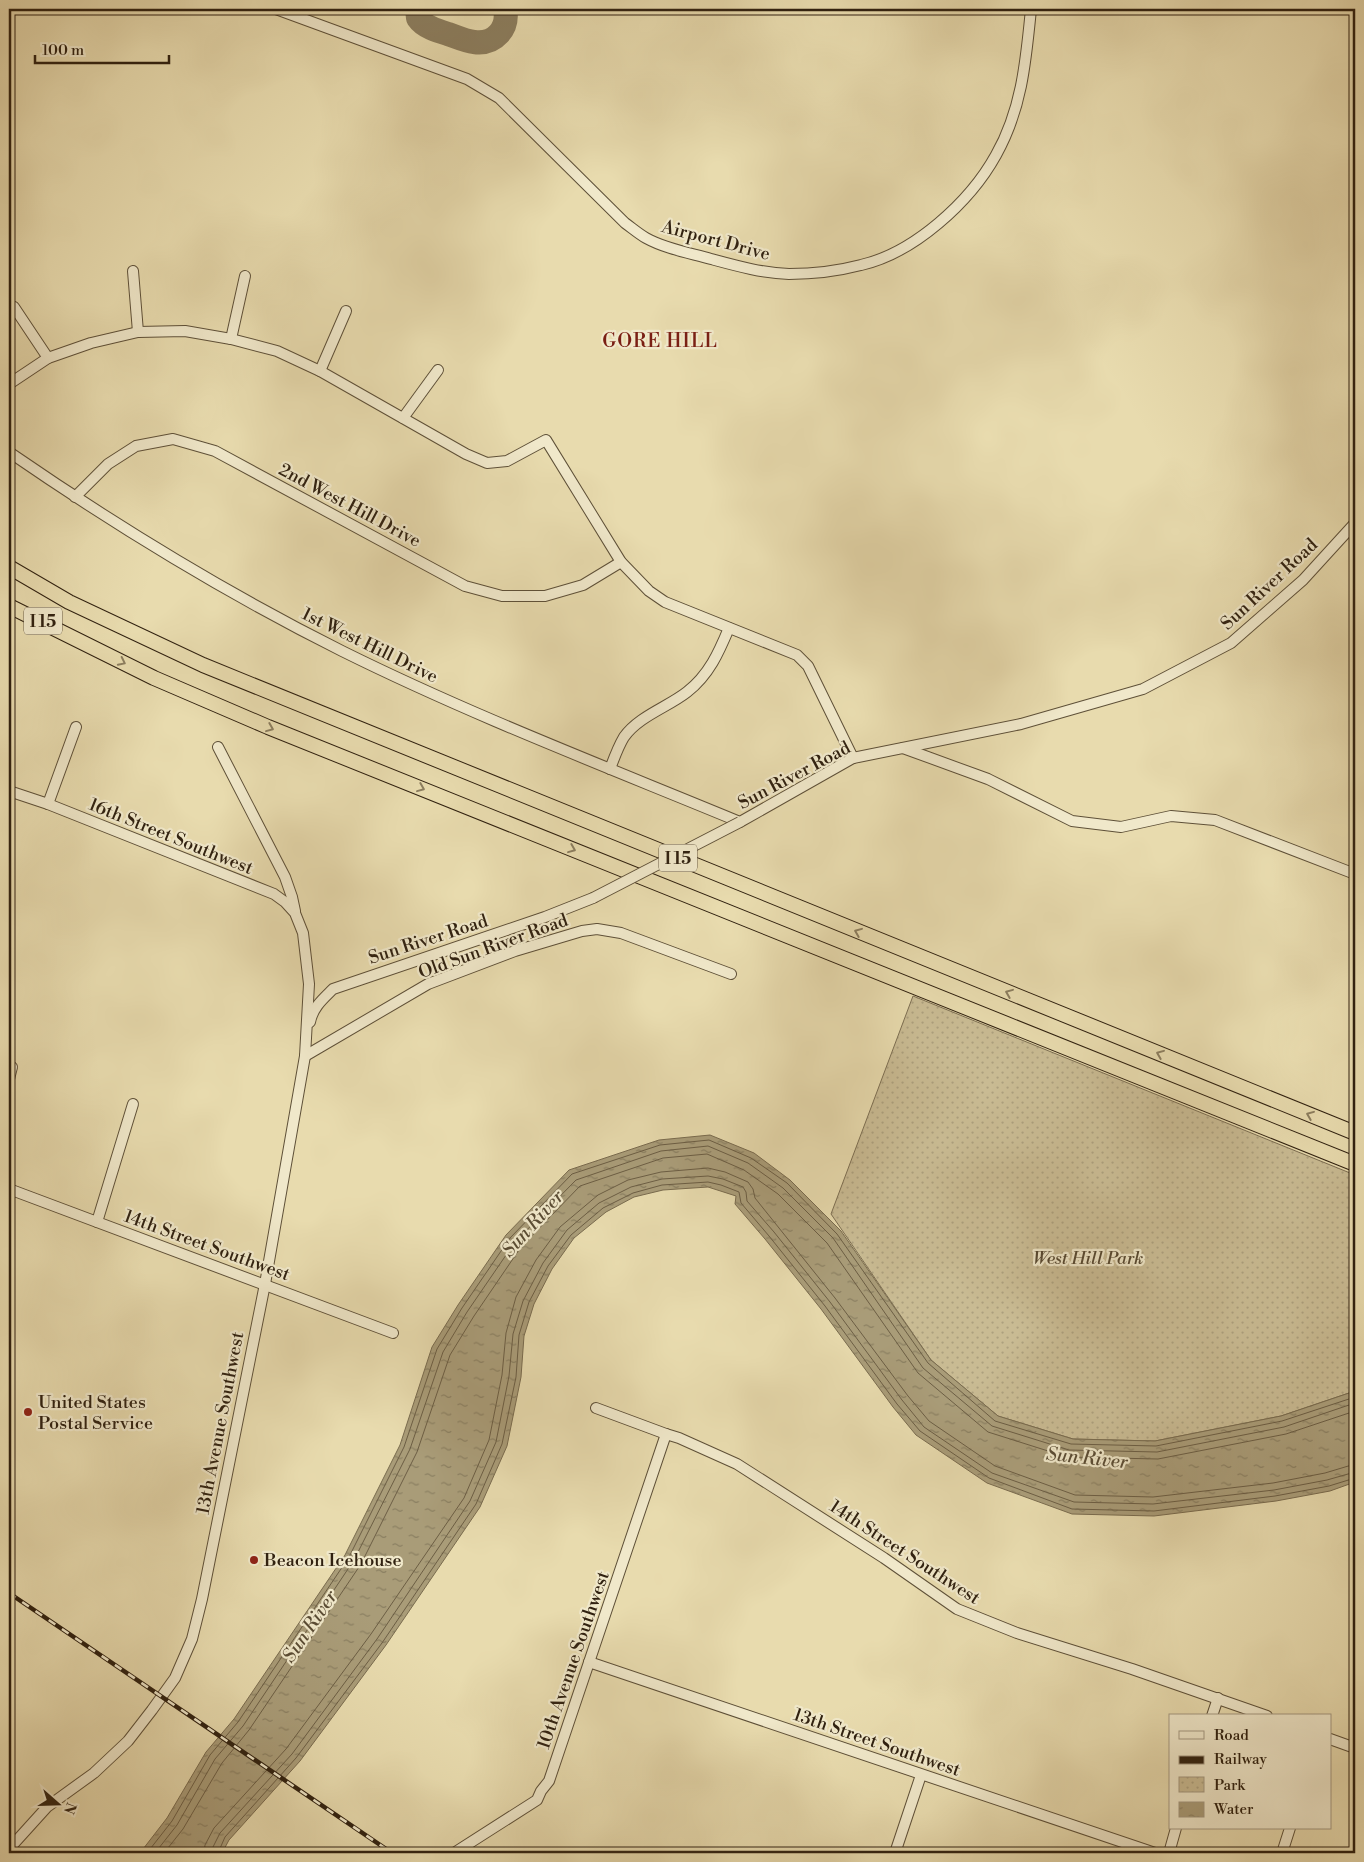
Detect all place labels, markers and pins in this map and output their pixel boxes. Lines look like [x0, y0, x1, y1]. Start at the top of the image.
place label: United States Postal Service [38, 1391, 153, 1435]
marker: United States Postal Service [22, 1406, 34, 1418]
place label: Beacon Icehouse [263, 1549, 402, 1572]
marker: Beacon Icehouse [248, 1554, 260, 1566]

